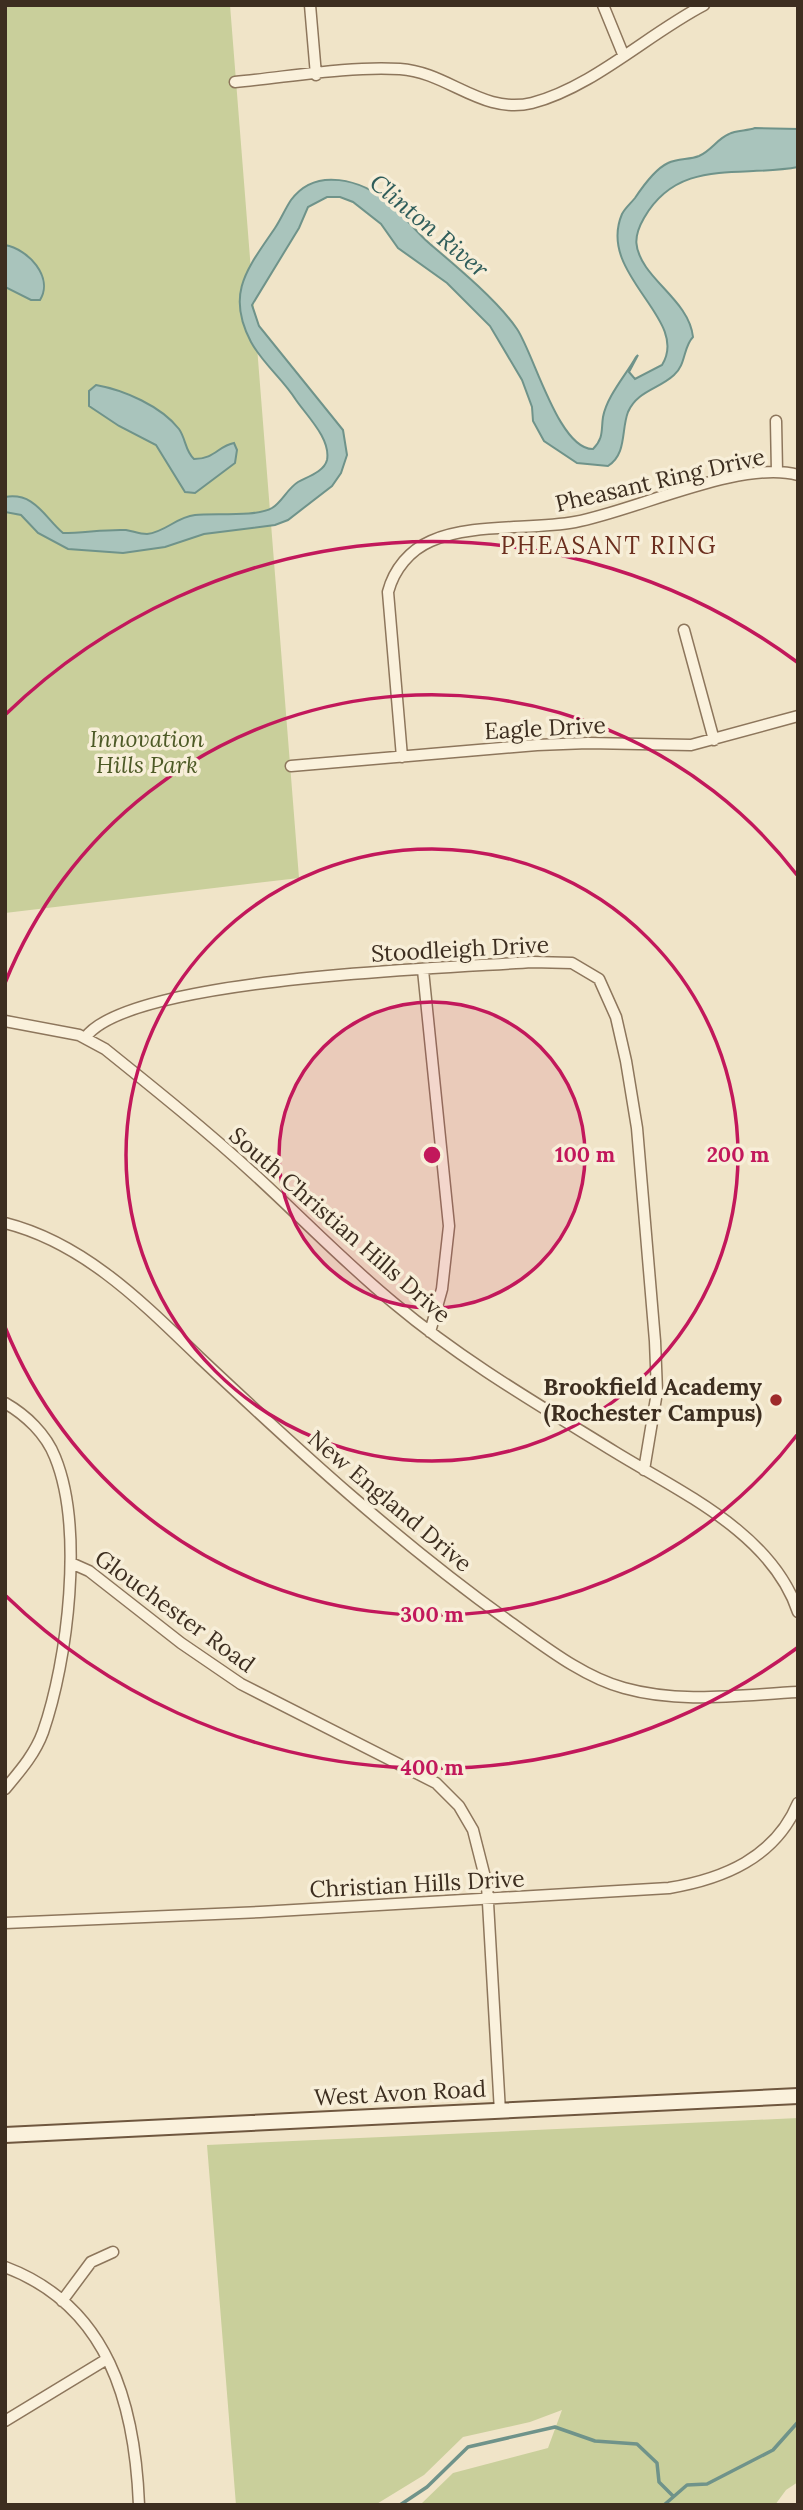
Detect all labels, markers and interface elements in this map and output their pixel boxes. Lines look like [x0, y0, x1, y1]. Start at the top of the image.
water label: Clinton River [363, 167, 495, 284]
street label: Pheasant Ring Drive [552, 441, 768, 518]
district label: PHEASANT RING [500, 530, 718, 561]
street label: Eagle Drive [483, 710, 607, 745]
park label: Innovation Hills Park [90, 724, 204, 779]
street label: Stoodleigh Drive [370, 929, 550, 968]
street label: South Christian Hills Drive [224, 1120, 457, 1329]
text: 100 m [555, 1141, 615, 1168]
text: 200 m [707, 1141, 769, 1168]
centre of rings [420, 1143, 444, 1167]
place label: Brookfield Academy (Rochester Campus) [543, 1372, 762, 1428]
marker: Brookfield Academy (Rochester Campus) [768, 1392, 784, 1408]
street label: New England Drive [302, 1424, 478, 1578]
street label: Glouchester Road [90, 1543, 261, 1679]
text: 300 m [400, 1601, 464, 1628]
text: 400 m [400, 1754, 464, 1781]
street label: Christian Hills Drive [309, 1863, 525, 1904]
street label: West Avon Road [313, 2073, 487, 2111]

